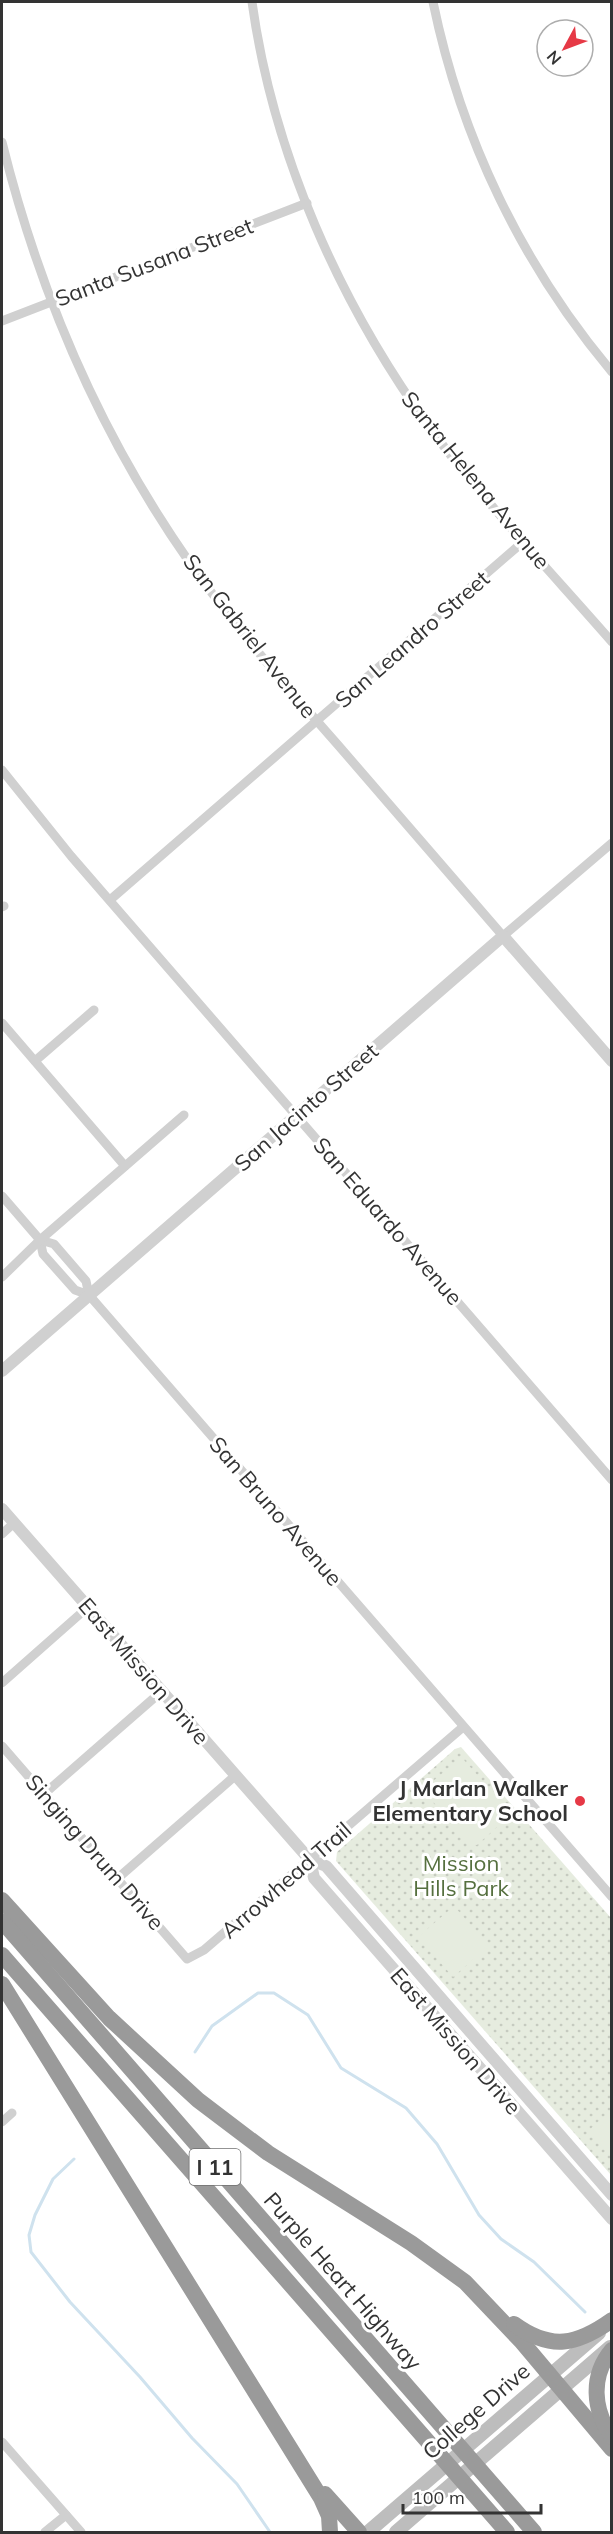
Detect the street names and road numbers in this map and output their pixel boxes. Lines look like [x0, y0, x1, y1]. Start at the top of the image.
street label: Santa Susana Street [51, 211, 257, 313]
street label: Santa Helena Avenue [396, 385, 556, 575]
street label: San Gabriel Avenue [177, 548, 323, 724]
street label: San Leandro Street [329, 564, 495, 714]
street label: San Jacinto Street [228, 1037, 384, 1177]
street label: San Eduardo Avenue [307, 1131, 469, 1311]
street label: San Bruno Avenue [203, 1430, 349, 1592]
street label: East Mission Drive [73, 1592, 215, 1750]
street label: Singing Drum Drive [20, 1768, 170, 1936]
street label: Arrowhead Trail [215, 1816, 357, 1944]
street label: East Mission Drive [385, 1962, 527, 2120]
road number: I 11 [190, 2149, 240, 2185]
street label: Purple Heart Highway [258, 2186, 428, 2376]
street label: College Drive [416, 2357, 536, 2465]

